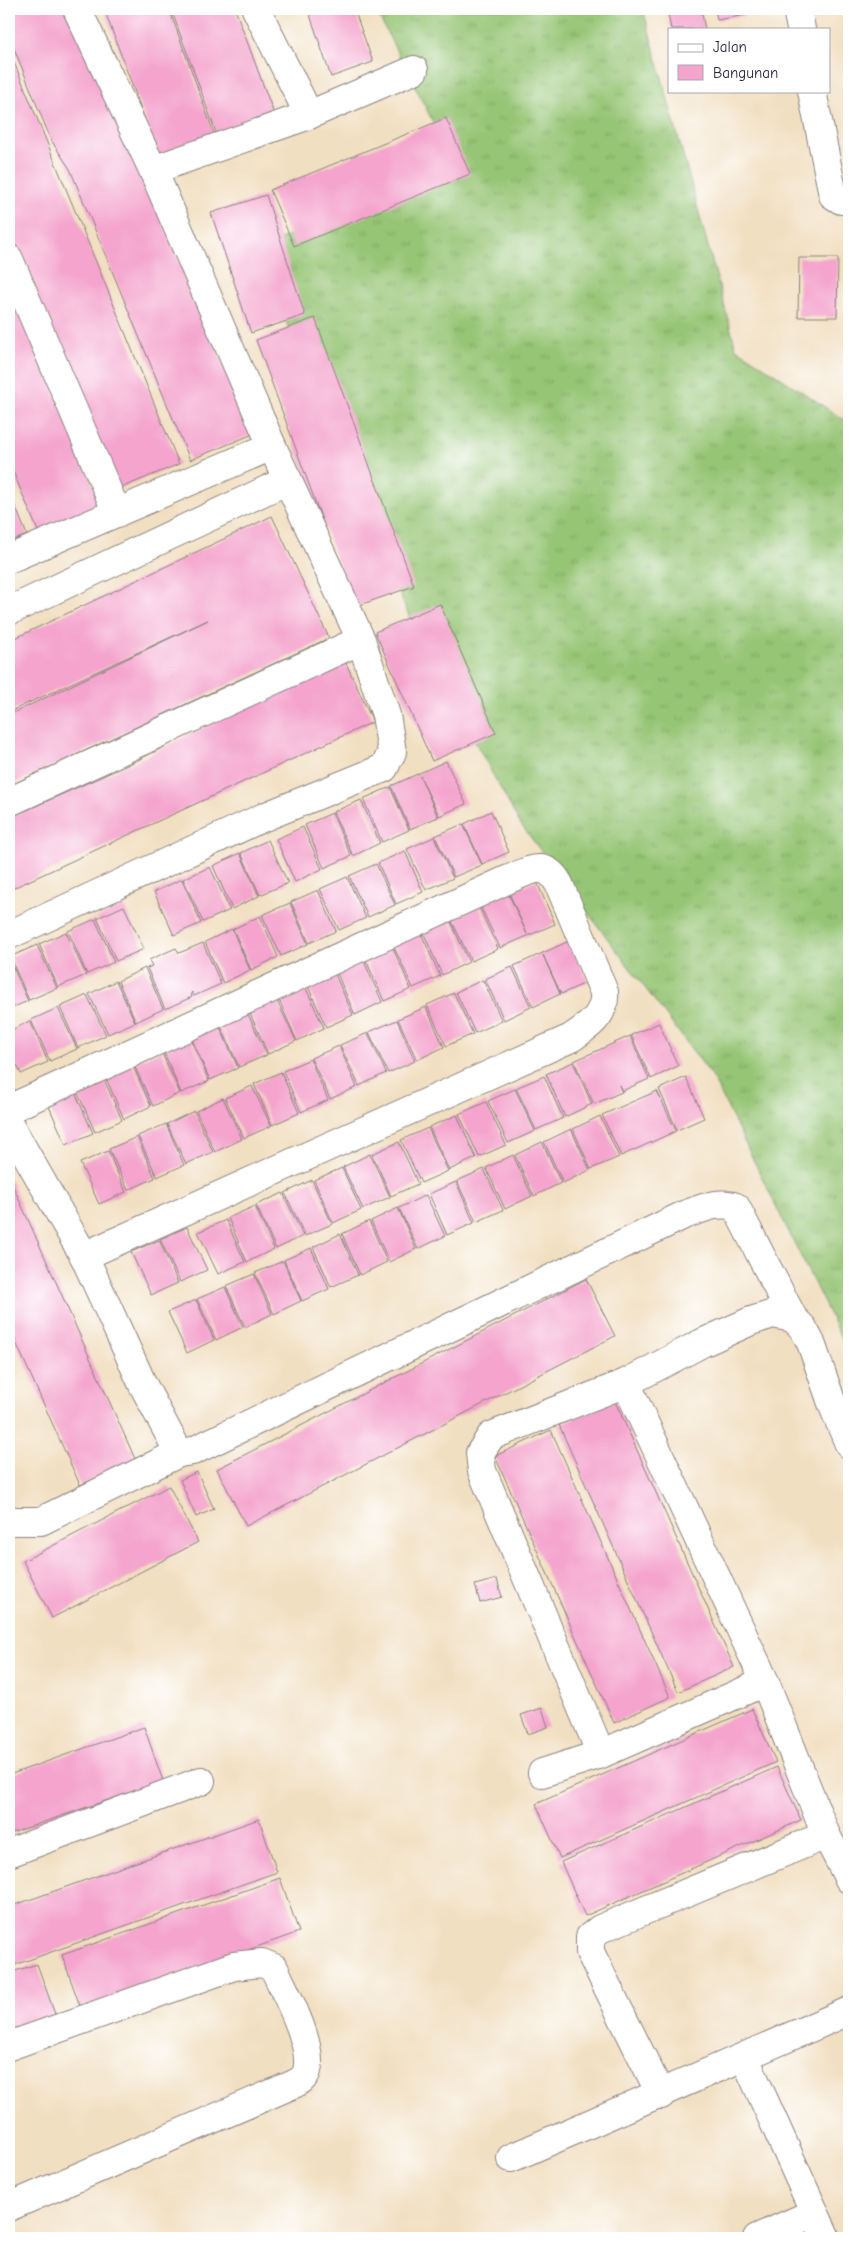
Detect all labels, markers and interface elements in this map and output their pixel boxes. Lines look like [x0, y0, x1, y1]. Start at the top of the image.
legend [668, 28, 830, 92]
text: Jalan [713, 38, 747, 56]
text: Bangunan [713, 64, 778, 82]

